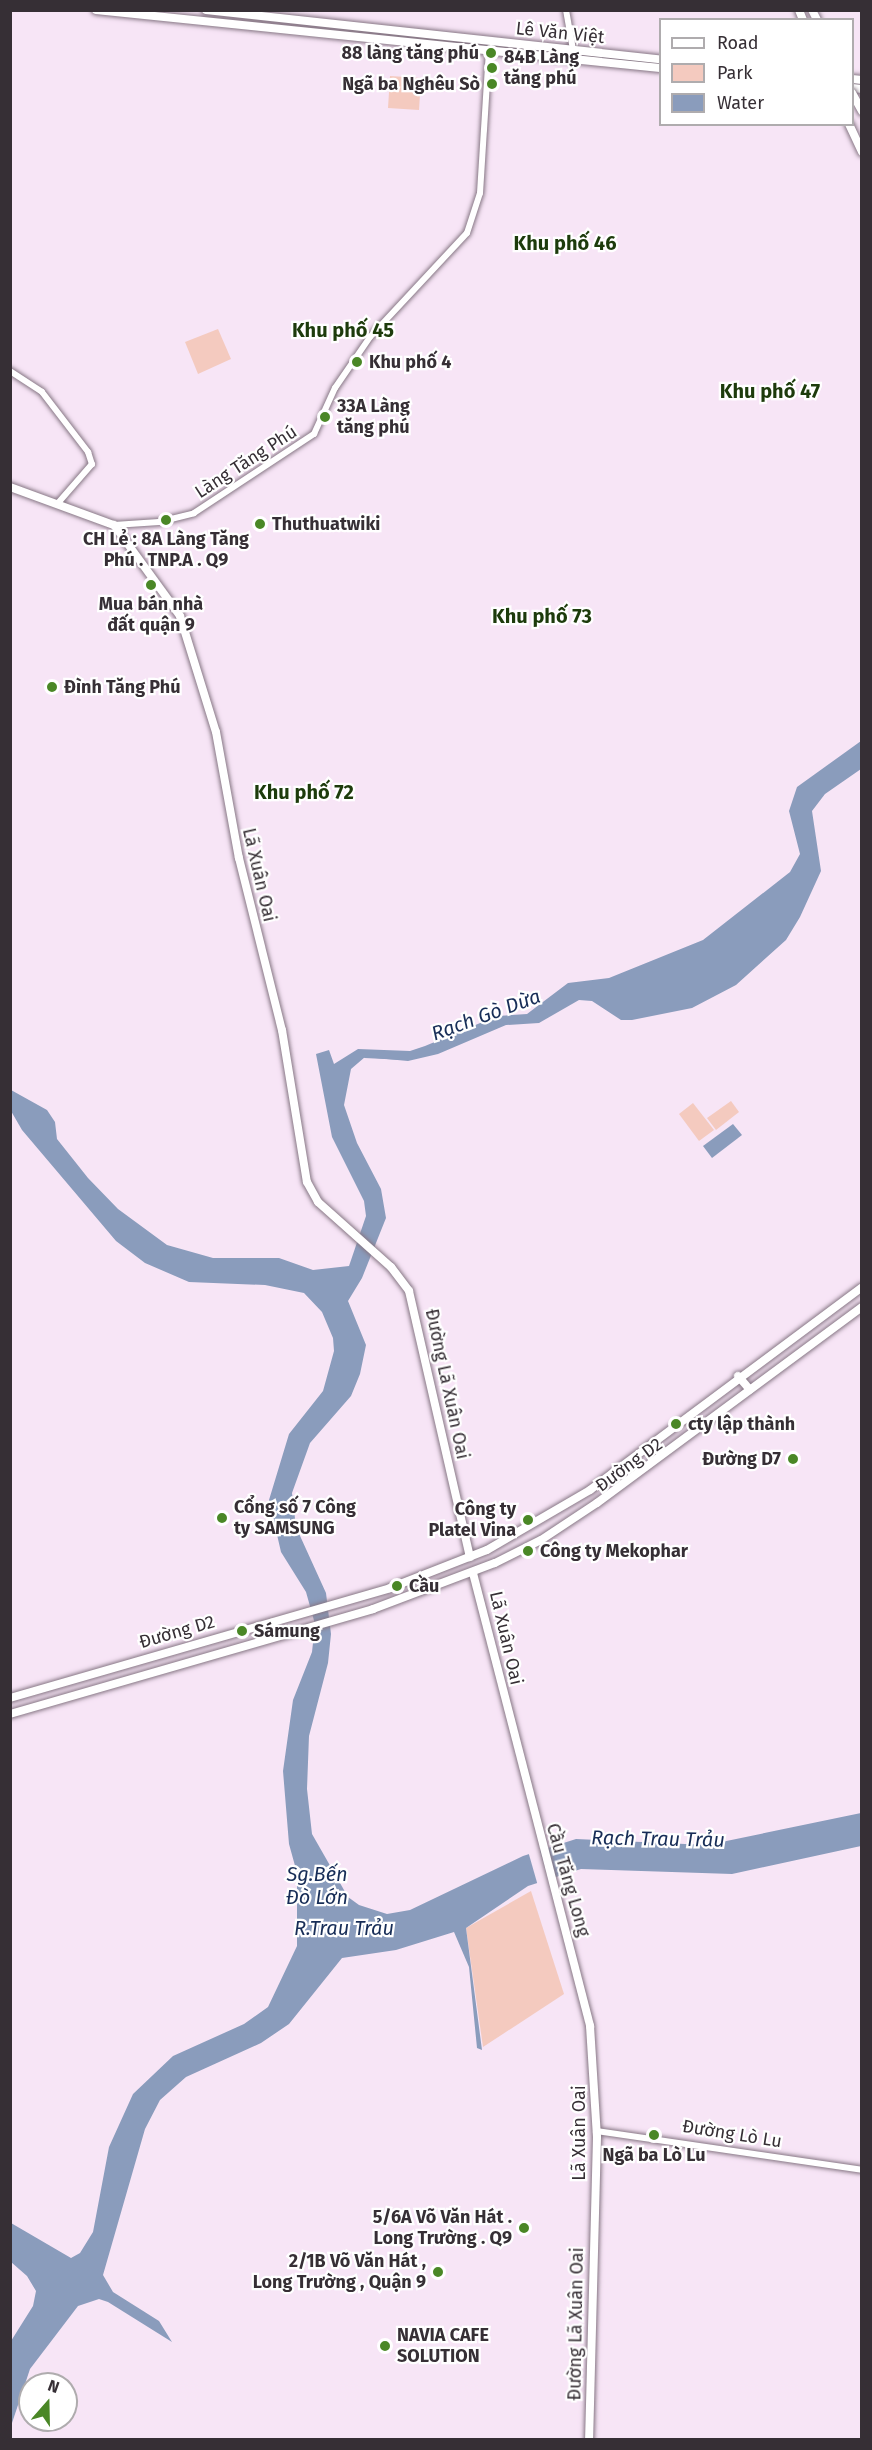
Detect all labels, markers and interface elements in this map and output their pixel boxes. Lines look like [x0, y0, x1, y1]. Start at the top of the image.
street label: Lê Văn Việt [515, 18, 605, 48]
legend [659, 18, 854, 126]
text: Road [717, 32, 759, 54]
place label: 88 làng tăng phú [342, 42, 479, 64]
marker: 88 làng tăng phú [484, 46, 498, 60]
place label: 84B Làng tăng phú [504, 47, 579, 90]
marker: 84B Làng tăng phú [485, 61, 499, 75]
text: Park [717, 62, 752, 84]
place label: Ngã ba Nghêu Sò [342, 73, 480, 95]
marker: Ngã ba Nghêu Sò [485, 77, 499, 91]
text: Water [717, 92, 764, 114]
district label: Khu phố 46 [514, 231, 616, 255]
district label: Khu phố 45 [292, 318, 394, 342]
place label: Khu phố 4 [369, 351, 451, 373]
marker: Khu phố 4 [350, 355, 364, 369]
district label: Khu phố 47 [720, 379, 820, 403]
place label: 33A Làng tăng phú [337, 396, 410, 438]
marker: 33A Làng tăng phú [318, 410, 332, 424]
street label: Làng Tăng Phú [191, 421, 301, 503]
marker: CH Lẻ : 8A Làng Tăng Phú . TNP.A . Q9 [159, 513, 173, 527]
place label: Thuthuatwiki [272, 513, 380, 535]
marker: Thuthuatwiki [253, 517, 267, 531]
place label: CH Lẻ : 8A Làng Tăng Phú . TNP.A . Q9 [83, 529, 249, 572]
marker: Mua bán nhà đất quận 9 [144, 578, 158, 592]
place label: Mua bán nhà đất quận 9 [99, 594, 203, 636]
district label: Khu phố 73 [492, 604, 592, 628]
place label: Đình Tăng Phú [64, 676, 180, 698]
marker: Đình Tăng Phú [45, 680, 59, 694]
district label: Khu phố 72 [254, 780, 354, 804]
street label: Lã Xuân Oai [238, 826, 280, 924]
water label: Rạch Gò Dừa [428, 984, 544, 1046]
street label: Đường Lã Xuân Oai [421, 1307, 473, 1461]
place label: cty lập thành [688, 1413, 795, 1435]
marker: cty lập thành [669, 1417, 683, 1431]
street label: Đường D2 [591, 1433, 667, 1497]
place label: Đường D7 [702, 1448, 781, 1470]
marker: Đường D7 [786, 1452, 800, 1466]
place label: Cổng số 7 Công ty SAMSUNG [234, 1497, 356, 1540]
place label: Công ty Platel Vina [429, 1499, 516, 1541]
marker: Cổng số 7 Công ty SAMSUNG [215, 1511, 229, 1525]
marker: Công ty Platel Vina [521, 1513, 535, 1527]
place label: Công ty Mekophar [540, 1540, 688, 1562]
marker: Công ty Mekophar [521, 1544, 535, 1558]
place label: Cầu [409, 1575, 439, 1597]
marker: Cầu [390, 1579, 404, 1593]
street label: Lã Xuân Oai [485, 1589, 527, 1687]
street label: Đường D2 [137, 1611, 217, 1653]
place label: Sámung [254, 1620, 320, 1642]
marker: Sámung [235, 1624, 249, 1638]
street label: Cầu Tăng Long [542, 1821, 594, 1939]
water label: Rạch Trau Trảu [591, 1826, 725, 1852]
water label: Sg.Bến Đò Lớn [286, 1863, 348, 1910]
water label: R.Trau Trảu [294, 1916, 394, 1940]
street label: Lã Xuân Oai [568, 2085, 590, 2181]
street label: Đường Lò Lu [681, 2115, 783, 2153]
marker: Ngã ba Lò Lu [647, 2128, 661, 2142]
place label: Ngã ba Lò Lu [602, 2144, 706, 2166]
place label: 5/6A Võ Văn Hát . Long Trường . Q9 [373, 2207, 512, 2250]
marker: 5/6A Võ Văn Hát . Long Trường . Q9 [517, 2221, 531, 2235]
street label: Đường Lã Xuân Oai [564, 2247, 588, 2401]
place label: 2/1B Võ Văn Hát , Long Trường , Quận 9 [253, 2251, 426, 2294]
marker: 2/1B Võ Văn Hát , Long Trường , Quận 9 [431, 2265, 445, 2279]
place label: NAVIA CAFE SOLUTION [397, 2325, 489, 2368]
marker: NAVIA CAFE SOLUTION [378, 2339, 392, 2353]
north arrow [18, 2372, 78, 2432]
text: N [45, 2376, 62, 2397]

